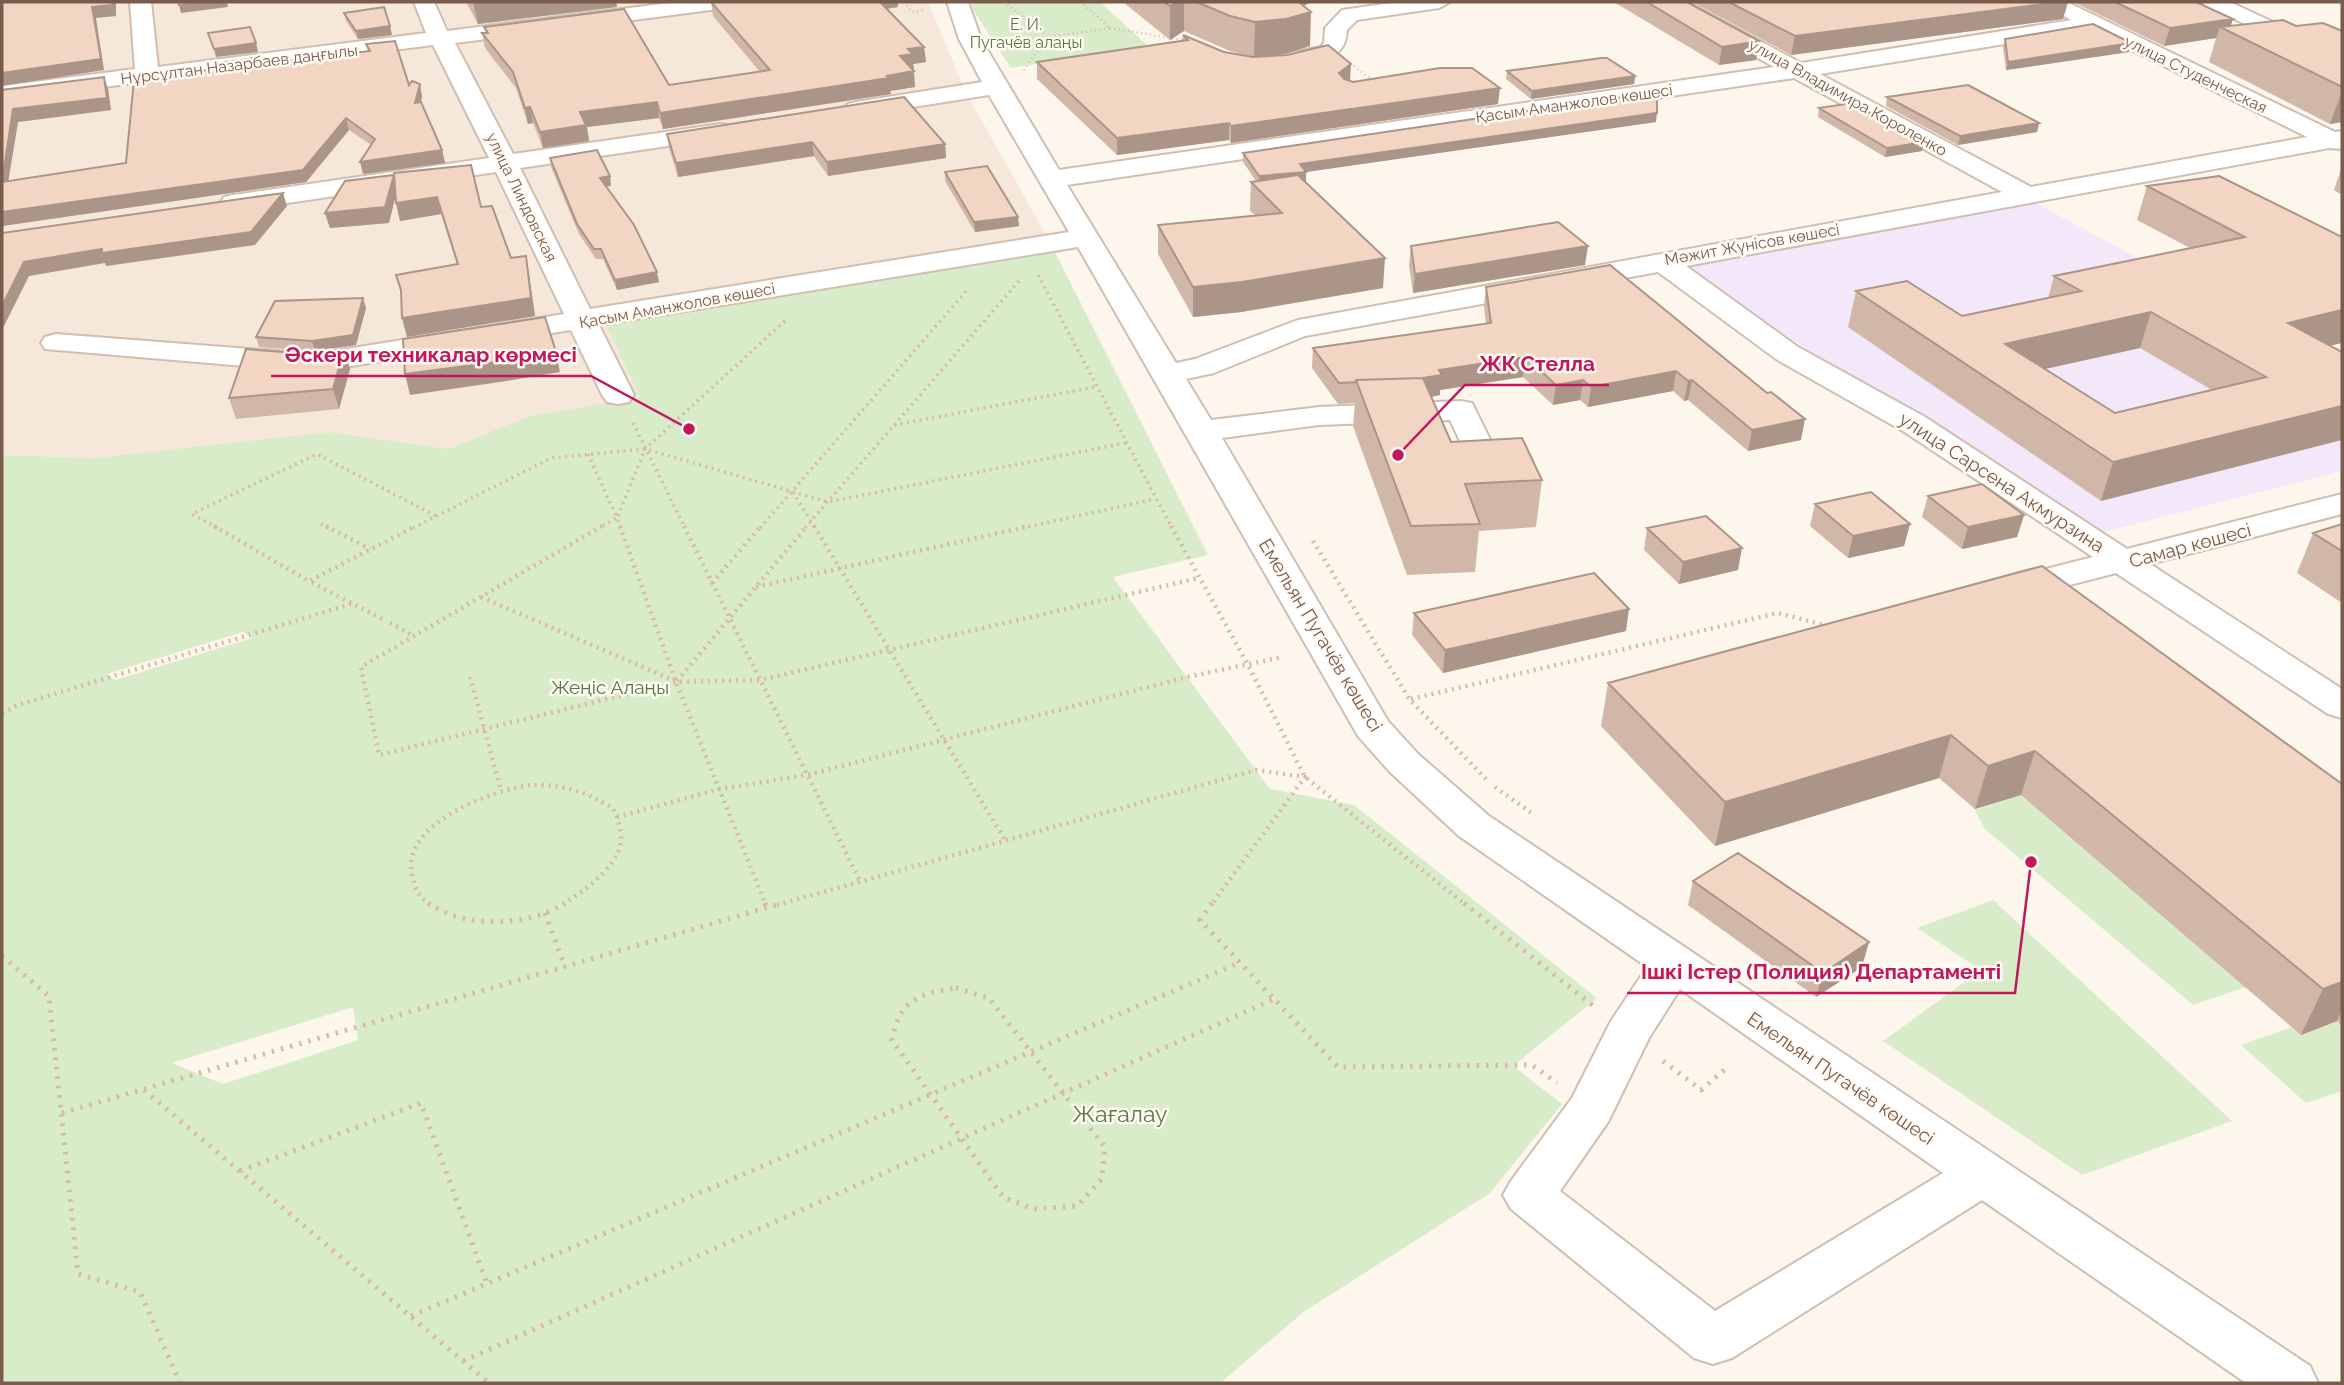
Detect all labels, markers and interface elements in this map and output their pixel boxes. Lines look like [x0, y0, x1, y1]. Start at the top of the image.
park label: Е. И. Пугачёв алаңы [970, 15, 1082, 52]
street label: улица Студенческая [2121, 32, 2270, 117]
street label: улица Владимира Короленко [1745, 35, 1950, 160]
street label: Нұрсұлтан Назарбаев даңғылы [119, 41, 359, 88]
street label: Қасым Аманжолов көшесі [1474, 80, 1674, 127]
street label: улица Линдовская [482, 130, 561, 265]
street label: Мәжит Жүнісов көшесі [1663, 220, 1841, 269]
street label: Қасым Аманжолов көшесі [578, 279, 777, 332]
callout: Әскери техникалар көрмесі [271, 334, 591, 376]
text: Әскери техникалар көрмесі [285, 342, 577, 367]
callout: ЖК Стелла [1465, 343, 1609, 385]
text: ЖК Стелла [1479, 351, 1595, 376]
street label: улица Сарсена Акмурзина [1895, 407, 2109, 557]
street label: Самар көшесі [2127, 518, 2253, 572]
street label: Емельян Пугачёв көшесі [1255, 535, 1387, 735]
park label: Жеңіс Алаңы [551, 676, 669, 698]
callout: Ішкі Істер (Полиция) Департаменті [1627, 951, 2015, 993]
text: Ішкі Істер (Полиция) Департаменті [1641, 959, 2001, 984]
street label: Емельян Пугачёв көшесі [1743, 1007, 1939, 1149]
park label: Жағалау [1072, 1100, 1168, 1127]

